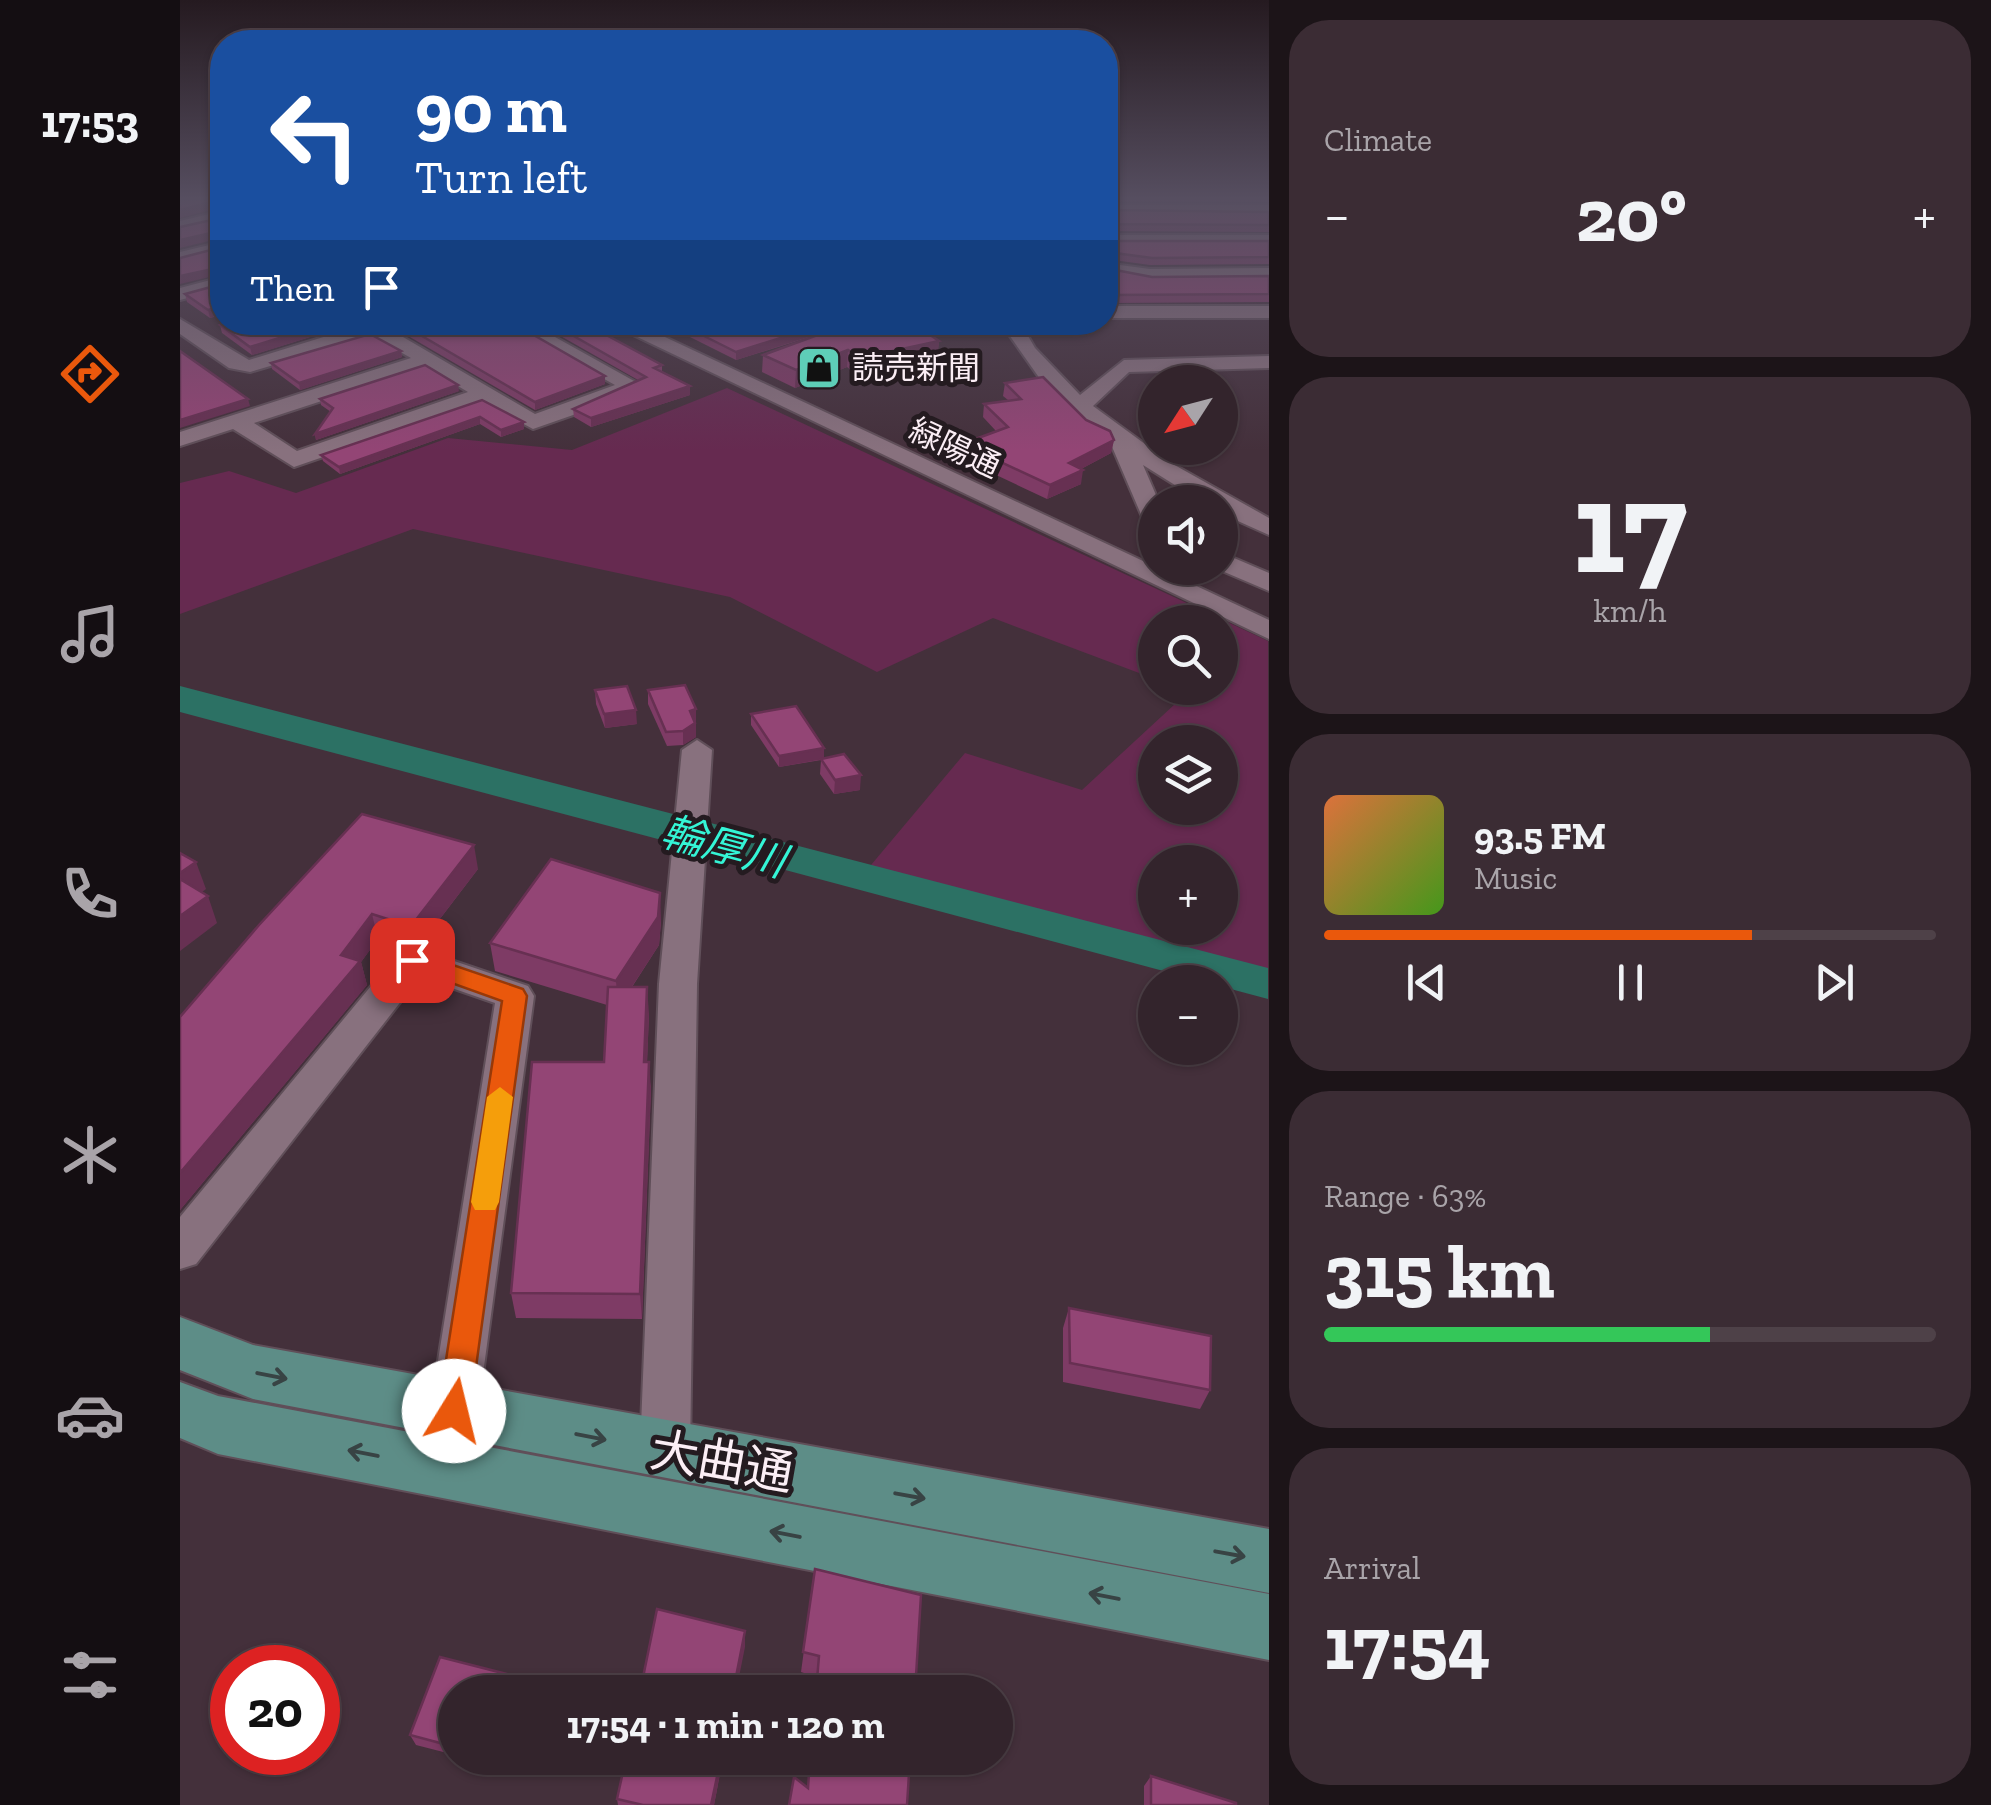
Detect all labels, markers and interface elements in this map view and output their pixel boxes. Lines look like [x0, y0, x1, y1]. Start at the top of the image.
text: 90 m [415, 66, 567, 150]
icon: left [250, 70, 380, 200]
text: 17:53 [41, 95, 139, 149]
text: Climate [1324, 121, 1432, 159]
text: Turn left [415, 151, 587, 205]
text: 20° [1576, 170, 1687, 260]
text: − [1324, 182, 1350, 248]
text: + [1913, 182, 1936, 248]
icon: arrive [354, 260, 409, 315]
text: Then [250, 265, 334, 311]
icon: directions [55, 339, 125, 409]
shop icon: 読売新聞 [796, 345, 842, 391]
place label: 読売新聞 [852, 349, 980, 387]
north arrow [1138, 365, 1238, 465]
map controls [1138, 365, 1238, 1065]
street label: 緑陽通 [903, 410, 1007, 486]
text: 17 [1573, 449, 1687, 605]
button: sound [1138, 485, 1238, 585]
text: km/h [1593, 592, 1667, 630]
icon: music [55, 599, 125, 669]
button: search [1138, 605, 1238, 705]
button: layers [1138, 725, 1238, 825]
water label: 輪厚川 [656, 806, 795, 888]
text: 93.5 FM [1474, 813, 1606, 859]
button: + [1138, 845, 1238, 945]
icon: phone [55, 859, 125, 929]
text: Music [1474, 859, 1557, 897]
pin [370, 918, 455, 1003]
icon: arrive [385, 933, 440, 988]
icon: previous [1399, 955, 1454, 1010]
icon: pause [1603, 955, 1658, 1010]
icon: next [1807, 955, 1862, 1010]
button: − [1138, 965, 1238, 1065]
icon: climate [55, 1120, 125, 1190]
text: Range · 63% [1324, 1177, 1486, 1215]
text: 315 km [1324, 1226, 1555, 1316]
position arrow [402, 1359, 506, 1463]
one-way arrow [255, 1367, 287, 1386]
icon: car [55, 1380, 125, 1450]
street label: 大曲通 [646, 1421, 798, 1502]
one-way arrow [574, 1428, 607, 1447]
one-way arrow [347, 1443, 379, 1462]
one-way arrow [894, 1487, 926, 1506]
one-way arrow [770, 1524, 802, 1543]
one-way arrow [1213, 1545, 1246, 1564]
text: Arrival [1324, 1549, 1420, 1587]
one-way arrow [1089, 1585, 1121, 1604]
text: 17:54 [1324, 1598, 1490, 1688]
icon: filters [55, 1640, 125, 1710]
speed limit sign: 20 [210, 1645, 340, 1775]
text: 17:54 · 1 min · 120 m [567, 1702, 884, 1748]

